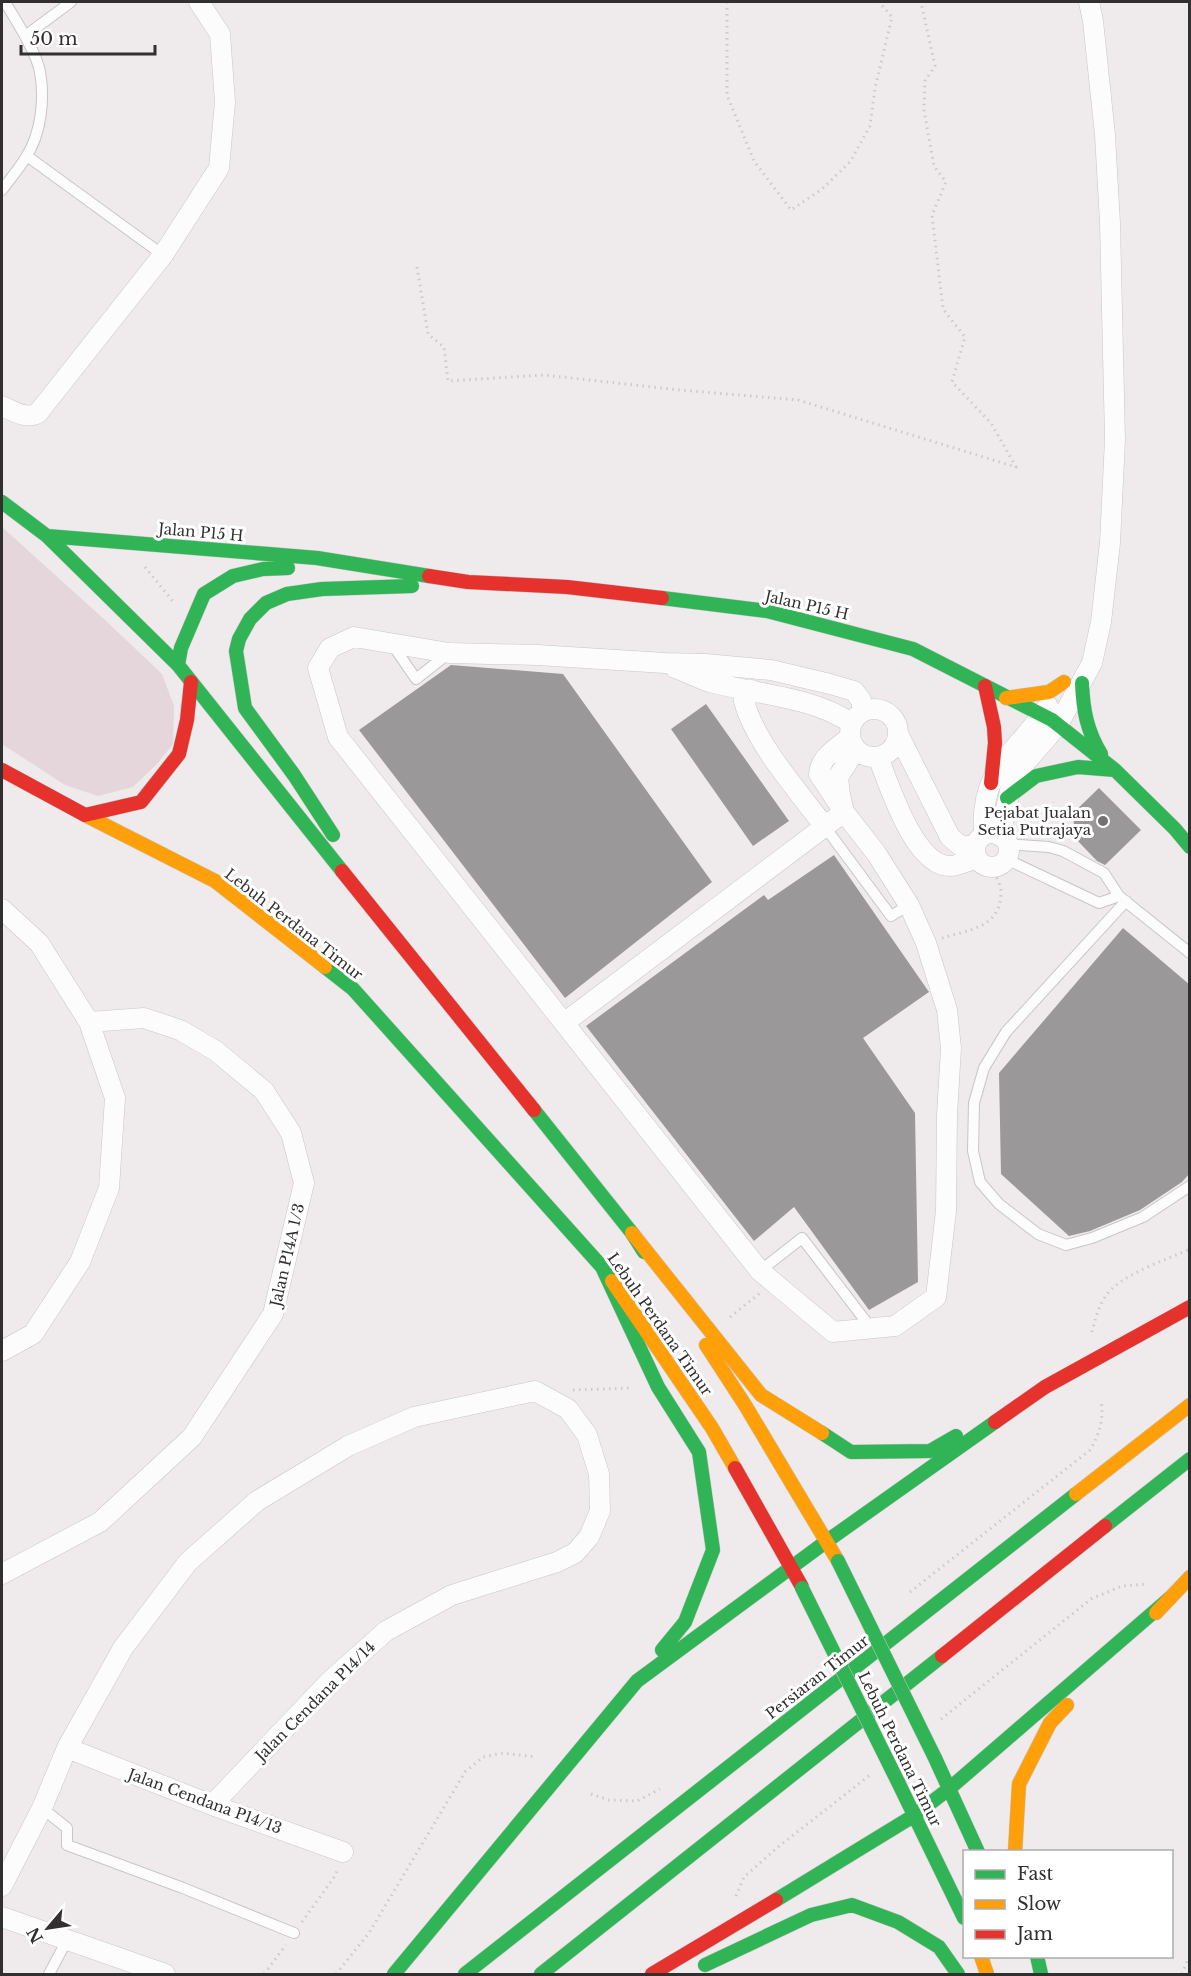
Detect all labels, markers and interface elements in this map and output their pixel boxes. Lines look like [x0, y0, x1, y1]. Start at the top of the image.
scale bar [21, 18, 154, 56]
text: 50 m [30, 28, 78, 50]
street label: Jalan P15 H [156, 519, 244, 545]
street label: Jalan P15 H [761, 586, 851, 624]
place label: Pejabat Jualan Setia Putrajaya [978, 803, 1092, 839]
marker: Pejabat Jualan Setia Putrajaya [1096, 814, 1110, 828]
street label: Lebuh Perdana Timur [221, 864, 368, 984]
street label: Jalan P14A 1/3 [265, 1202, 308, 1310]
street label: Lebuh Perdana Timur [603, 1249, 717, 1400]
street label: Persiaran Timur [762, 1630, 873, 1723]
street label: Jalan Cendana P14/14 [250, 1637, 379, 1766]
street label: Lebuh Perdana Timur [854, 1668, 946, 1830]
street label: Jalan Cendana P14/13 [124, 1764, 285, 1838]
legend [963, 1850, 1173, 1958]
text: Fast [1017, 1863, 1054, 1885]
text: Slow [1017, 1893, 1062, 1915]
north arrow [18, 1898, 78, 1958]
text: Jam [1015, 1923, 1053, 1945]
text: N [22, 1924, 47, 1947]

